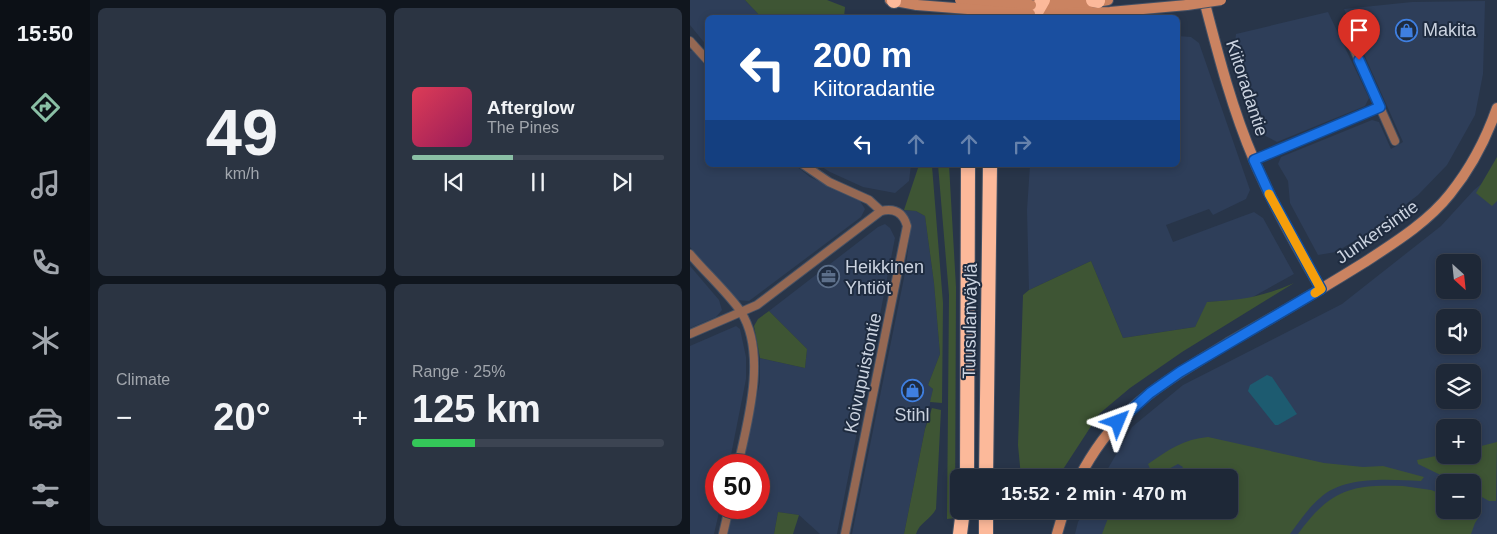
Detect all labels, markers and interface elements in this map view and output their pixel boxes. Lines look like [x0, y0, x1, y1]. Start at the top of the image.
pin [1338, 9, 1380, 60]
icon: arrive [1345, 16, 1373, 44]
shop icon: Makita [1395, 18, 1419, 42]
place label: Makita [1423, 20, 1477, 40]
text: 15:50 [17, 21, 73, 46]
icon: left [730, 35, 795, 100]
text: 200 m [813, 35, 912, 74]
street label: Kiitoradantie [1222, 37, 1272, 139]
text: Kiitoradantie [813, 76, 935, 101]
icon: directions [28, 90, 63, 125]
text: 49 [206, 96, 278, 169]
text: Afterglow [487, 97, 575, 118]
text: The Pines [487, 119, 559, 136]
icon: left [849, 130, 877, 158]
icon: ahead [902, 130, 930, 158]
icon: ahead [955, 130, 983, 158]
icon: right [1008, 130, 1036, 158]
text: km/h [225, 165, 259, 182]
icon: music [28, 167, 63, 202]
icon: previous [440, 168, 468, 196]
icon: pause [524, 168, 552, 196]
icon: next [608, 168, 636, 196]
street label: Junkersintie [1332, 196, 1422, 268]
icon: phone [28, 245, 63, 280]
north arrow [1436, 254, 1481, 299]
map controls [1436, 254, 1481, 519]
place label: Heikkinen Yhtiöt [845, 257, 924, 298]
street label: Tuusulanväylä [959, 262, 981, 379]
office icon: Heikkinen Yhtiöt [817, 265, 841, 289]
button: sound [1436, 309, 1481, 354]
street label: Koivupuistontie [841, 311, 885, 435]
icon: climate [28, 323, 63, 358]
text: Range · 25% [412, 363, 505, 380]
button: layers [1436, 364, 1481, 409]
text: Climate [116, 371, 170, 388]
shop icon: Stihl [900, 378, 924, 402]
text: 125 km [412, 388, 541, 430]
position arrow [1091, 395, 1143, 447]
text: 20° [213, 396, 271, 438]
icon: car [28, 400, 63, 435]
text: − [116, 402, 132, 433]
text: + [352, 402, 368, 433]
place label: Stihl [894, 405, 930, 425]
button: + [1436, 419, 1481, 464]
speed limit sign: 50 [705, 454, 770, 519]
button: − [1436, 474, 1481, 519]
icon: filters [28, 478, 63, 513]
text: 15:52 · 2 min · 470 m [1001, 483, 1187, 504]

